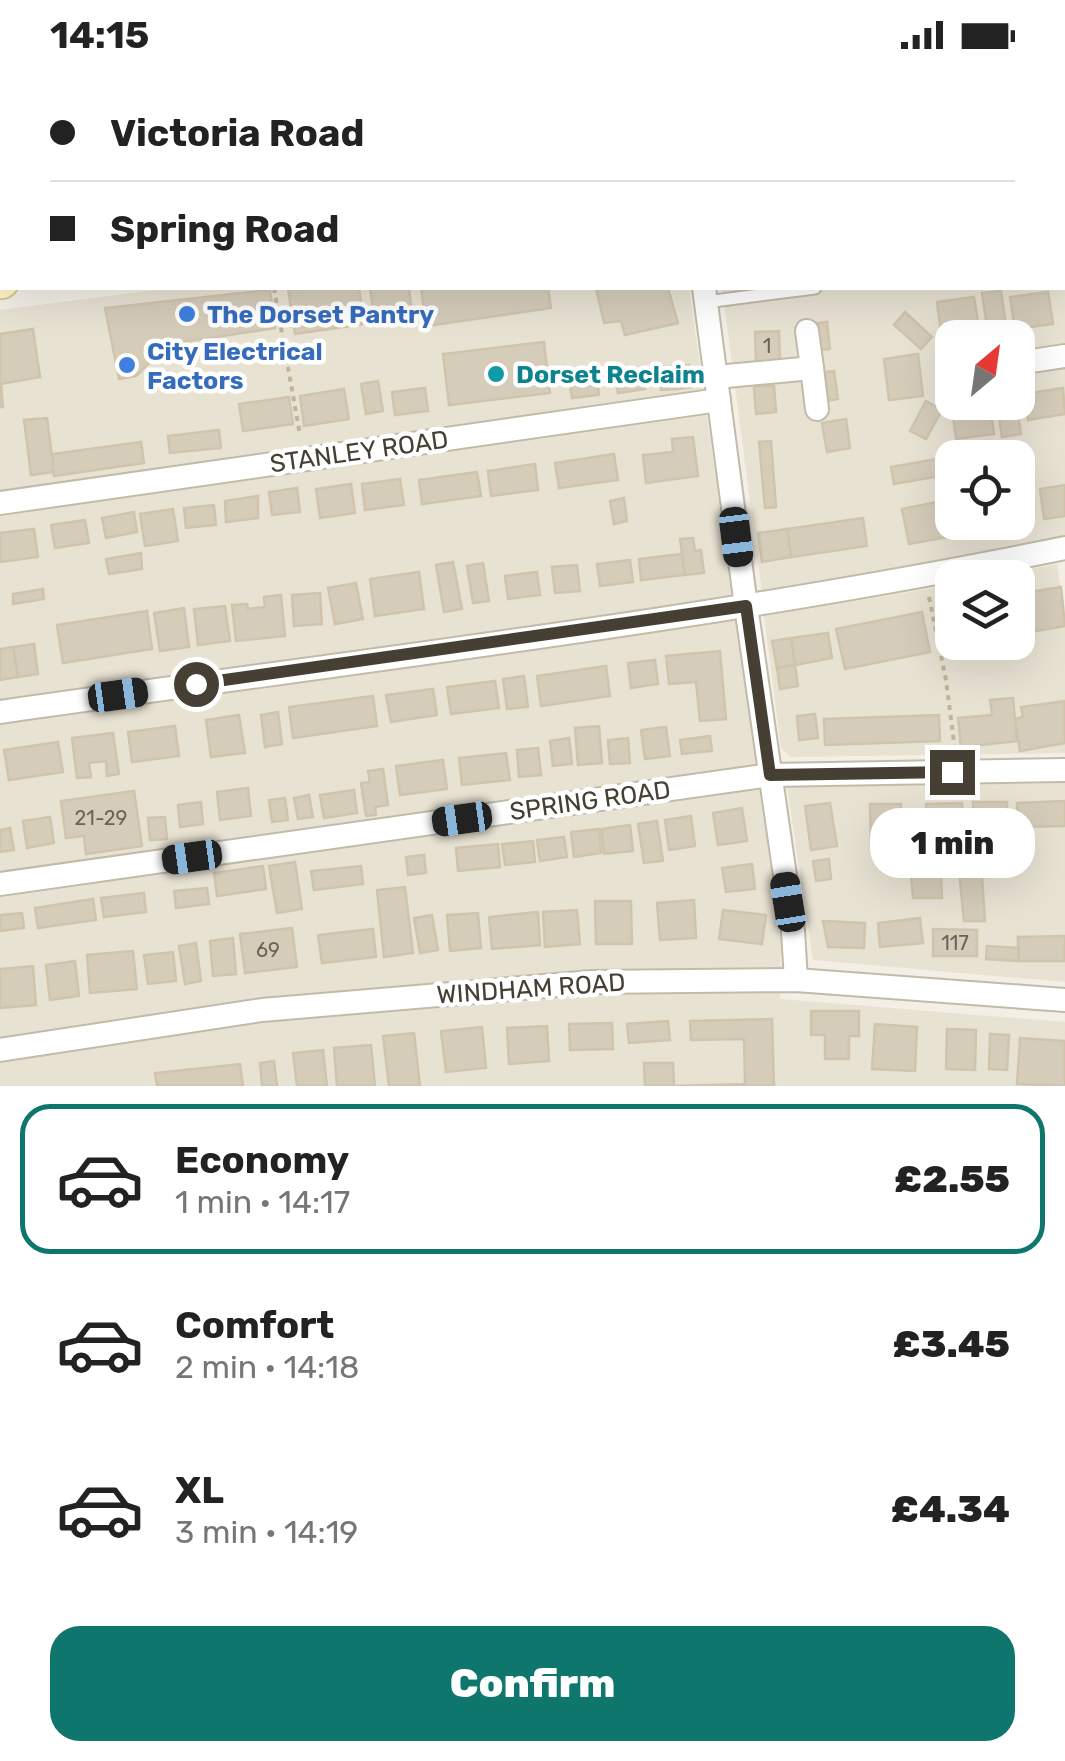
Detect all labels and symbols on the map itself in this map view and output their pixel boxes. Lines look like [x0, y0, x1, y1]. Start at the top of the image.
place label: The Dorset Pantry [207, 300, 434, 329]
marker: The Dorset Pantry [176, 303, 198, 325]
north arrow [935, 320, 1035, 420]
house number: 1 [763, 334, 771, 358]
place label: City Electrical Factors [147, 337, 323, 395]
marker: City Electrical Factors [116, 354, 138, 376]
place label: Dorset Reclaim [516, 360, 705, 389]
marker: Dorset Reclaim [485, 363, 507, 385]
street label: STANLEY ROAD [268, 425, 450, 478]
car [717, 505, 755, 569]
route start [174, 662, 219, 707]
car [86, 676, 150, 714]
route end [930, 750, 975, 795]
street label: SPRING ROAD [508, 775, 672, 826]
car [430, 800, 494, 838]
house number: 21-29 [75, 806, 127, 830]
callout: 1 min [870, 807, 1034, 877]
car [160, 838, 224, 876]
car [768, 870, 808, 934]
house number: 117 [941, 931, 969, 955]
house number: 69 [256, 938, 280, 962]
street label: WINDHAM ROAD [436, 967, 626, 1010]

